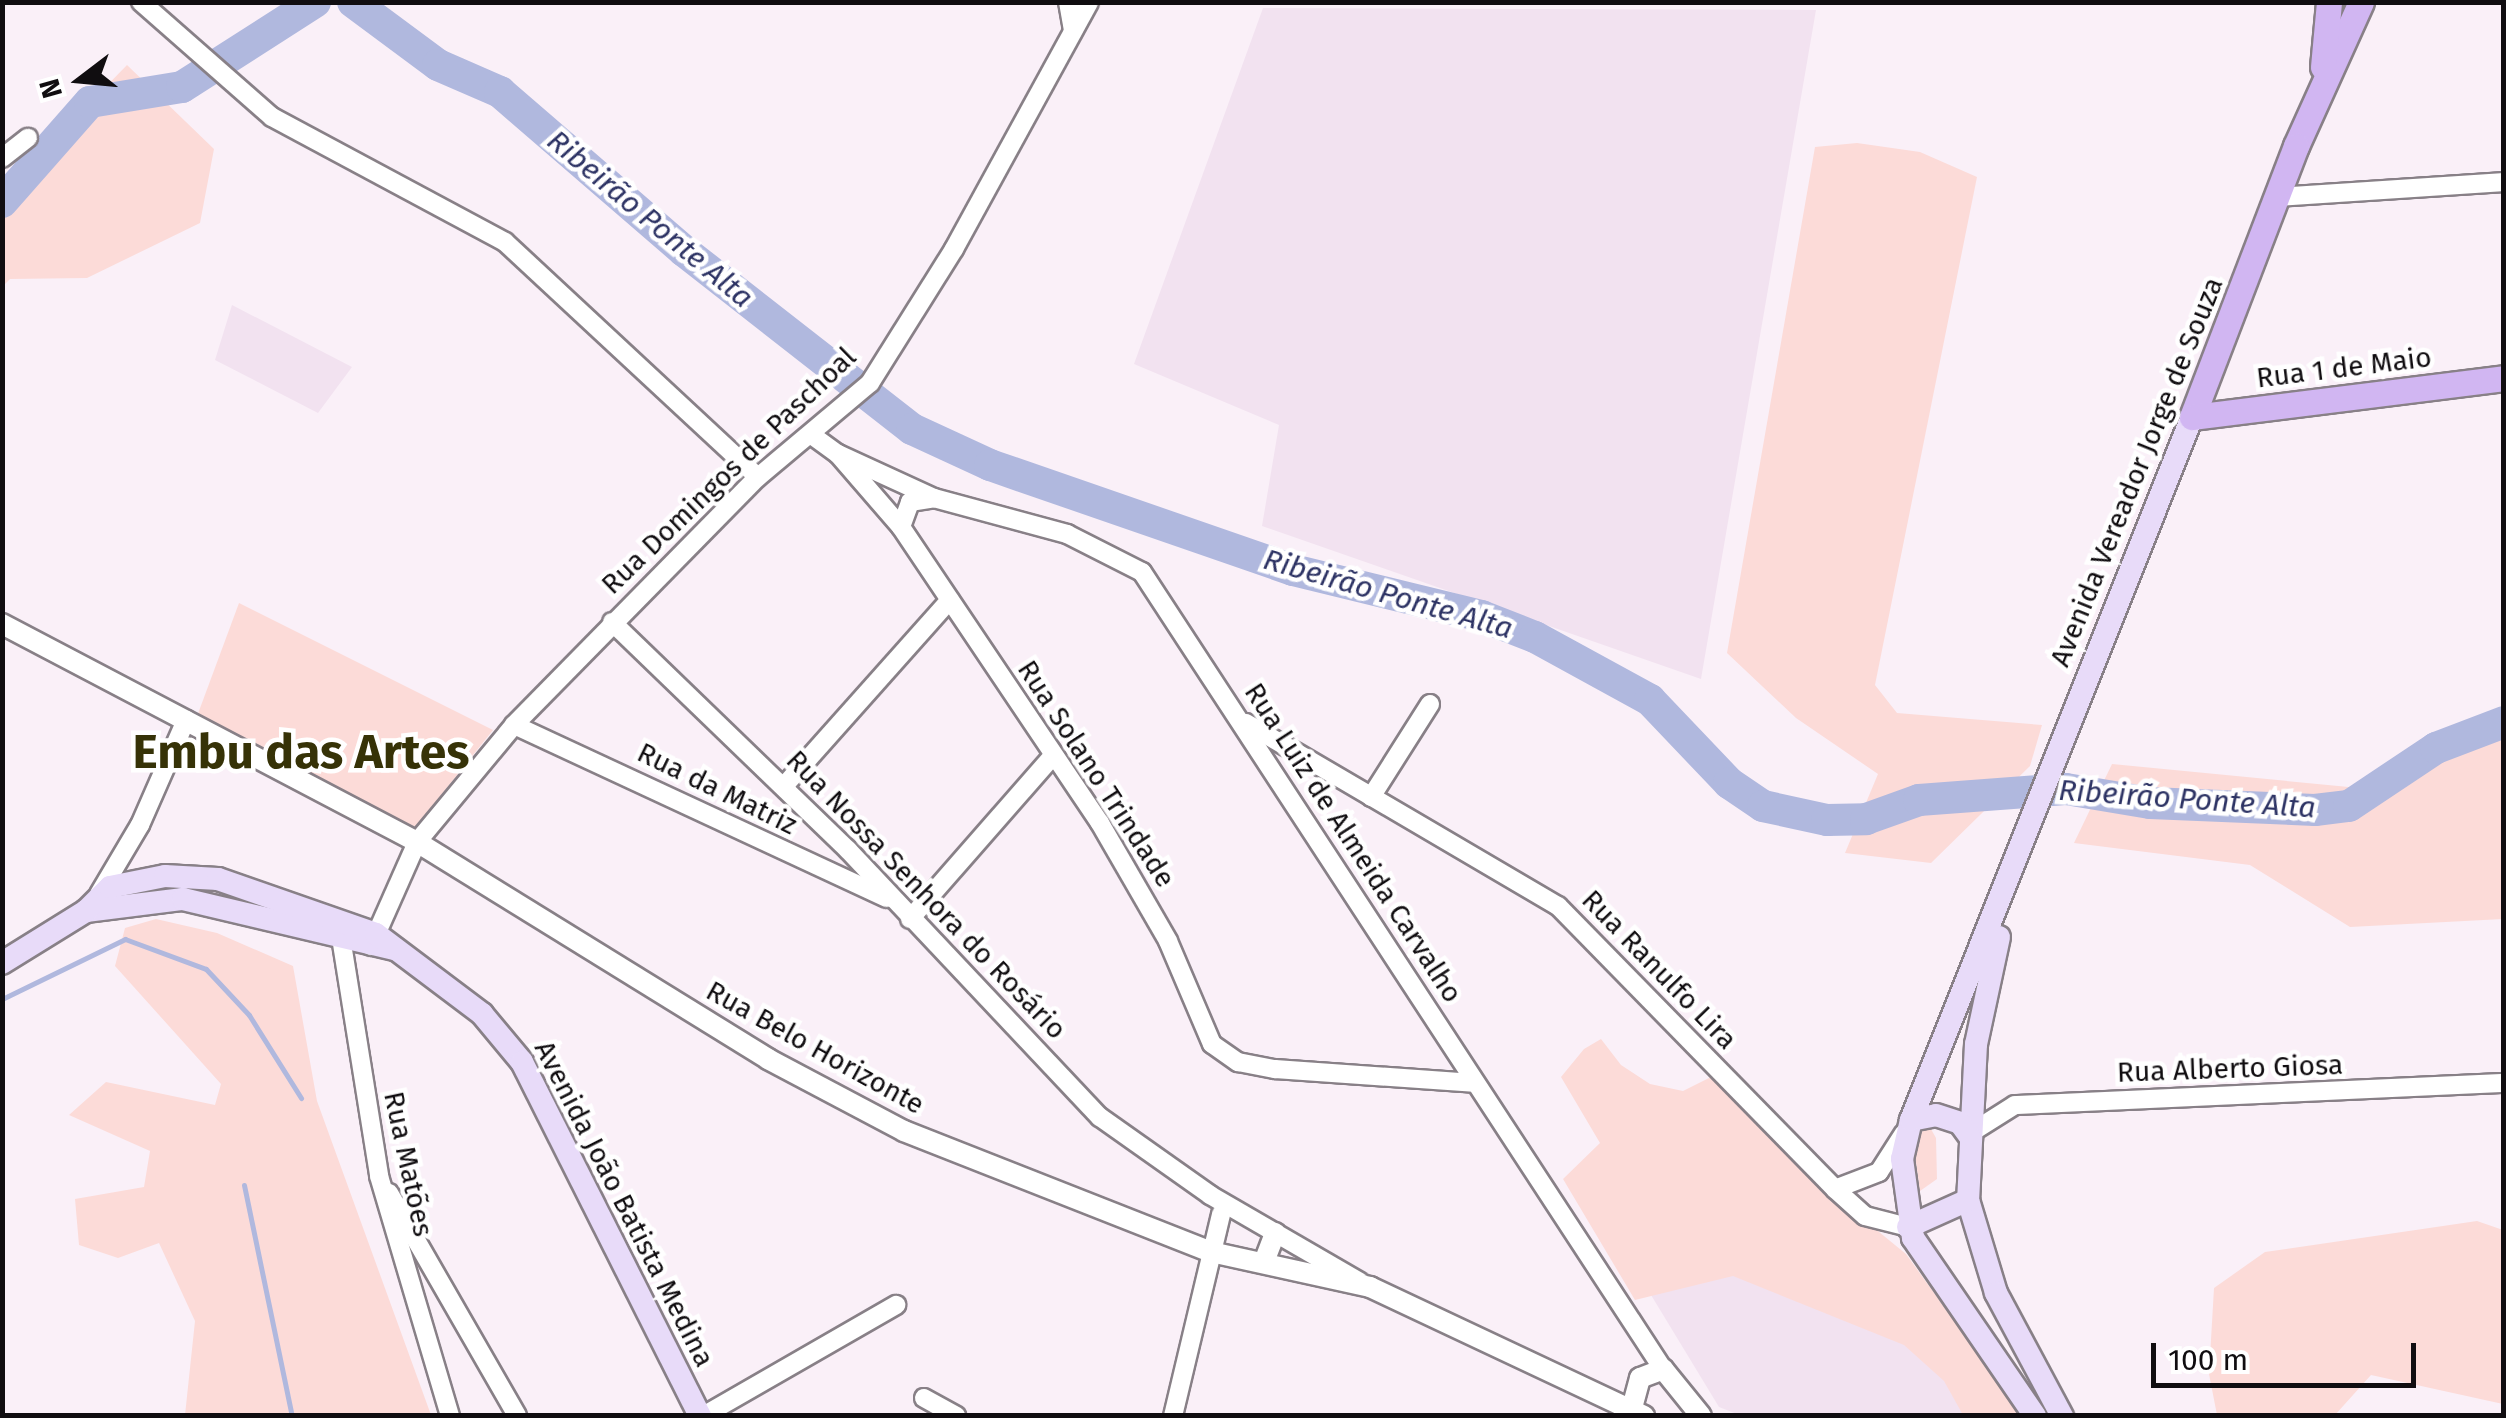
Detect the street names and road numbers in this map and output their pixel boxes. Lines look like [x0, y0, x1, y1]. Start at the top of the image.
street label: Avenida Vereador Jorge de Souza [2043, 273, 2231, 671]
street label: Rua Domingos de Paschoal [595, 341, 863, 601]
street label: Rua 1 de Maio [2255, 341, 2433, 395]
street label: Rua Solano Trindade [1010, 654, 1182, 894]
street label: Rua Luiz de Almeida Carvalho [1237, 677, 1469, 1009]
street label: Rua da Matriz [632, 736, 802, 842]
street label: Rua Nossa Senhora do Rosário [779, 744, 1073, 1046]
street label: Rua Ranulfo Lira [1575, 883, 1743, 1057]
street label: Rua Belo Horizonte [700, 974, 930, 1122]
street label: Avenida João Batista Medina [527, 1035, 721, 1373]
street label: Rua Alberto Giosa [2116, 1048, 2344, 1090]
street label: Rua Matões [376, 1088, 440, 1240]

